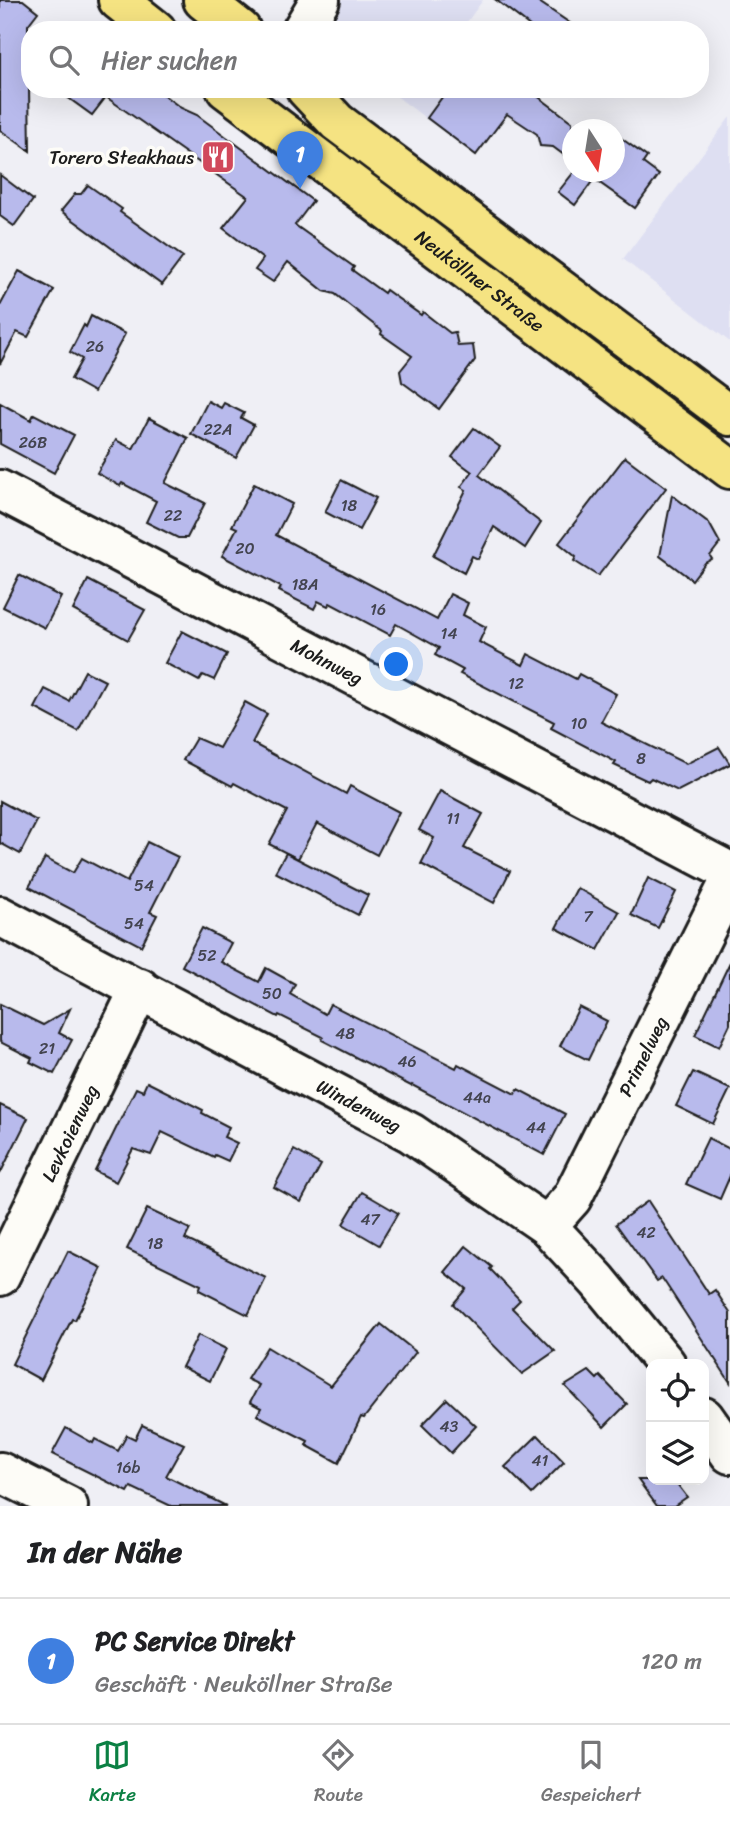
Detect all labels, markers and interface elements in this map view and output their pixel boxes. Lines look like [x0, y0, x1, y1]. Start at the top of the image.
search box [21, 21, 709, 98]
text: Hier suchen [101, 37, 237, 83]
icon: search [45, 41, 83, 79]
north arrow [562, 119, 625, 182]
pin: 1 [277, 131, 323, 189]
restaurant icon: Torero Steakhaus [199, 138, 237, 176]
place label: Torero Steakhaus [49, 141, 194, 174]
street label: Neuköllner Straße [408, 220, 552, 341]
house number: 26 [86, 332, 104, 361]
house number: 22A [204, 415, 232, 444]
house number: 26B [19, 428, 47, 457]
house number: 18 [341, 491, 358, 520]
house number: 22 [164, 501, 182, 530]
house number: 20 [235, 534, 255, 563]
house number: 18A [291, 570, 319, 599]
house number: 16 [370, 595, 386, 624]
house number: 14 [441, 619, 457, 648]
street label: Mohnweg [285, 628, 369, 694]
your location [379, 647, 413, 681]
house number: 12 [508, 669, 524, 698]
house number: 10 [571, 709, 587, 738]
house number: 8 [636, 744, 646, 773]
house number: 11 [446, 804, 460, 833]
house number: 54 [134, 871, 154, 900]
house number: 7 [583, 902, 593, 931]
house number: 54 [124, 909, 144, 938]
house number: 52 [197, 941, 217, 970]
house number: 50 [262, 979, 282, 1008]
street label: Primelweg [609, 1010, 677, 1102]
house number: 48 [335, 1019, 355, 1048]
house number: 21 [39, 1034, 55, 1063]
house number: 46 [397, 1047, 417, 1076]
street label: Windenweg [311, 1069, 408, 1142]
street label: Levkoienweg [32, 1078, 107, 1187]
house number: 44a [463, 1083, 491, 1112]
house number: 44 [526, 1113, 546, 1142]
house number: 47 [360, 1205, 380, 1234]
house number: 42 [636, 1218, 656, 1247]
house number: 18 [147, 1229, 164, 1258]
map controls [646, 1359, 709, 1485]
button: locate [646, 1359, 709, 1422]
house number: 43 [440, 1412, 459, 1441]
button: layers [646, 1422, 709, 1485]
house number: 41 [532, 1446, 549, 1475]
house number: 16b [116, 1453, 141, 1482]
text: In der Nähe [28, 1525, 182, 1579]
text: PC Service Direkt [95, 1618, 294, 1664]
text: 1 [46, 1641, 56, 1682]
text: 120 m [641, 1641, 702, 1682]
text: Geschäft · Neuköllner Straße [95, 1664, 393, 1705]
tab: Karte [89, 1736, 136, 1811]
tab: Route [314, 1736, 363, 1811]
tab: Gespeichert [541, 1736, 641, 1811]

